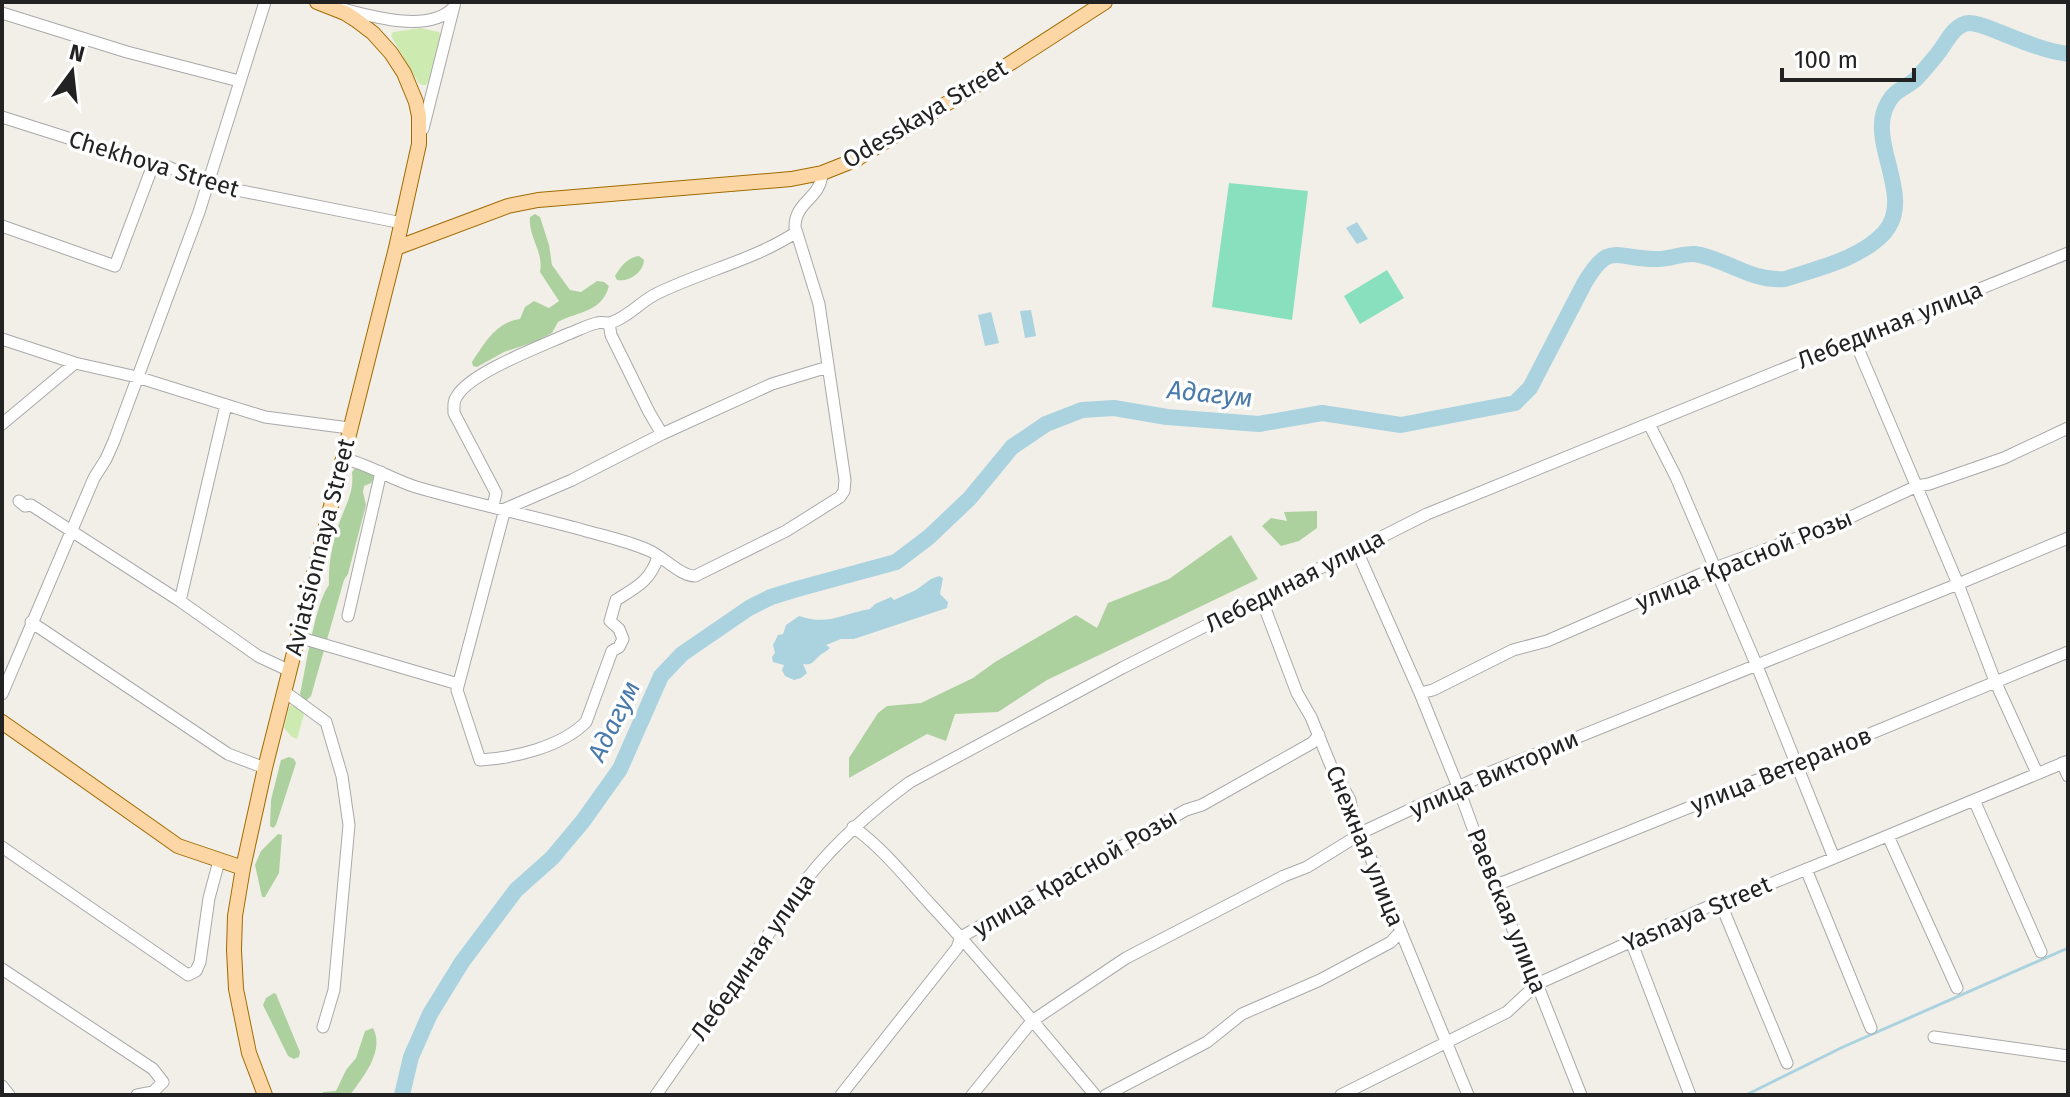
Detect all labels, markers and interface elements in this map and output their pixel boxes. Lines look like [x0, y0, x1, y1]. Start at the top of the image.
north arrow [32, 32, 112, 112]
scale bar [1782, 32, 1914, 82]
text: N [67, 38, 88, 68]
text: 100 m [1794, 46, 1858, 74]
street label: Odesskaya Street [838, 54, 1013, 174]
street label: Chekhova Street [65, 125, 243, 203]
street label: Лебединая улица [1793, 275, 1987, 375]
water label: Адагум [1165, 374, 1254, 414]
street label: Aviatsionnaya Street [279, 435, 361, 658]
street label: улица Красной Розы [1632, 504, 1856, 616]
street label: Лебединая улица [1201, 524, 1389, 638]
water label: Адагум [581, 676, 647, 767]
street label: улица Ветеранов [1687, 721, 1875, 819]
street label: улица Виктории [1405, 724, 1583, 824]
street label: Снежная улица [1320, 761, 1410, 931]
street label: улица Красной Розы [968, 803, 1182, 943]
street label: Раевская улица [1461, 824, 1553, 998]
street label: Лебединая улица [685, 868, 821, 1046]
street label: Yasnaya Street [1619, 870, 1776, 958]

